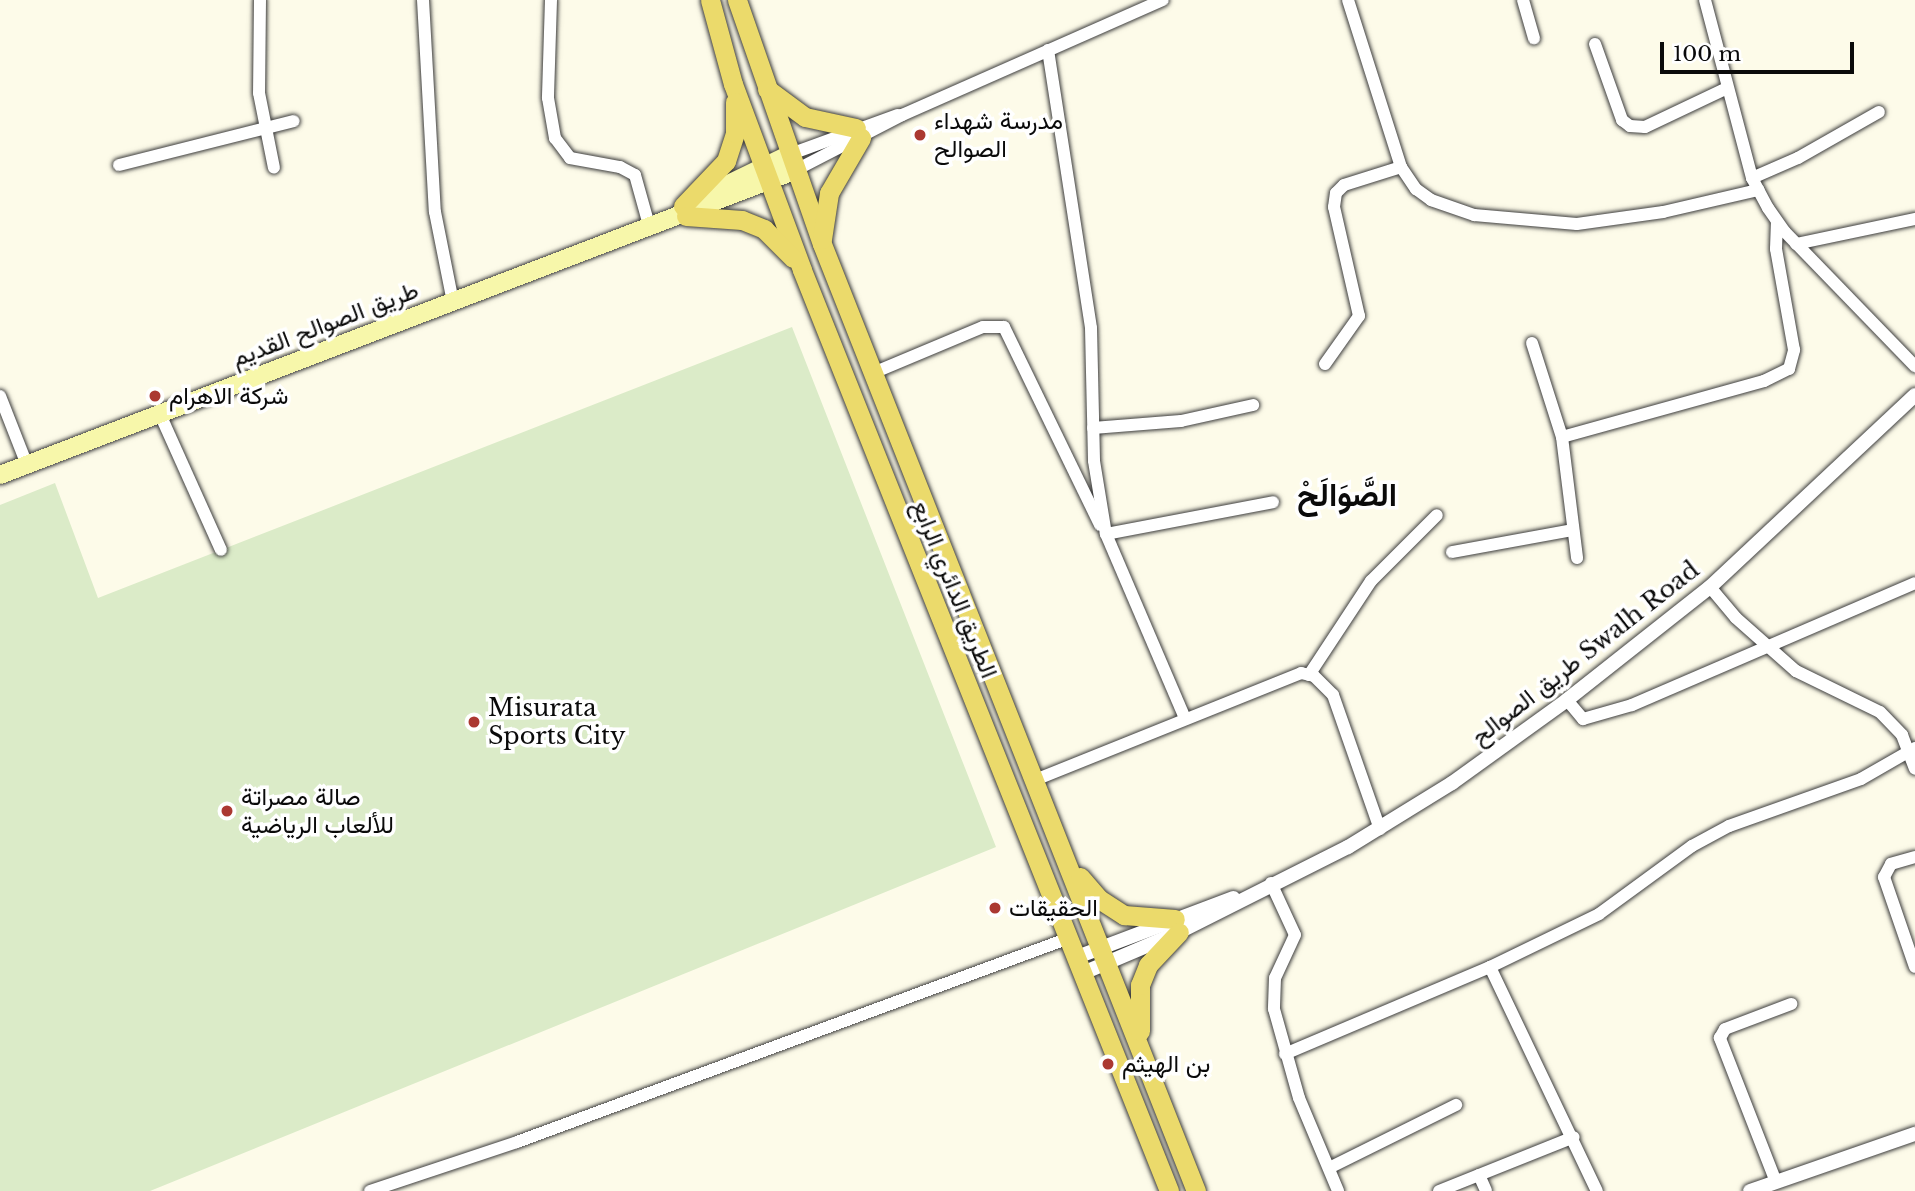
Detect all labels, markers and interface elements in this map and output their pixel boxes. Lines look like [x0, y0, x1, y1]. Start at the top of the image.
scale bar [1663, 28, 1857, 72]
text: 100 m [1673, 41, 1741, 67]
place label: مدرسة شهداء الصوالح [934, 107, 1063, 163]
marker: مدرسة شهداء الصوالح [912, 127, 928, 143]
street label: طريق الصوالح القديم [228, 275, 422, 373]
place label: شركة الاهرام [169, 382, 288, 410]
marker: شركة الاهرام [147, 388, 163, 404]
district label: الصَّوَالَحْ [1297, 476, 1397, 514]
street label: الطريق الدائري الرابع [906, 496, 1004, 682]
street label: طريق الصوالح Swalh Road [1465, 555, 1705, 751]
place label: Misurata Sports City [488, 694, 625, 750]
marker: Misurata Sports City [466, 714, 482, 730]
place label: صالة مصراتة للألعاب الرياضية [241, 783, 394, 839]
marker: صالة مصراتة للألعاب الرياضية [219, 803, 235, 819]
place label: الحقيقات [1009, 894, 1098, 922]
marker: الحقيقات [987, 900, 1003, 916]
place label: بن الهيثم [1122, 1050, 1210, 1078]
marker: بن الهيثم [1100, 1056, 1116, 1072]

